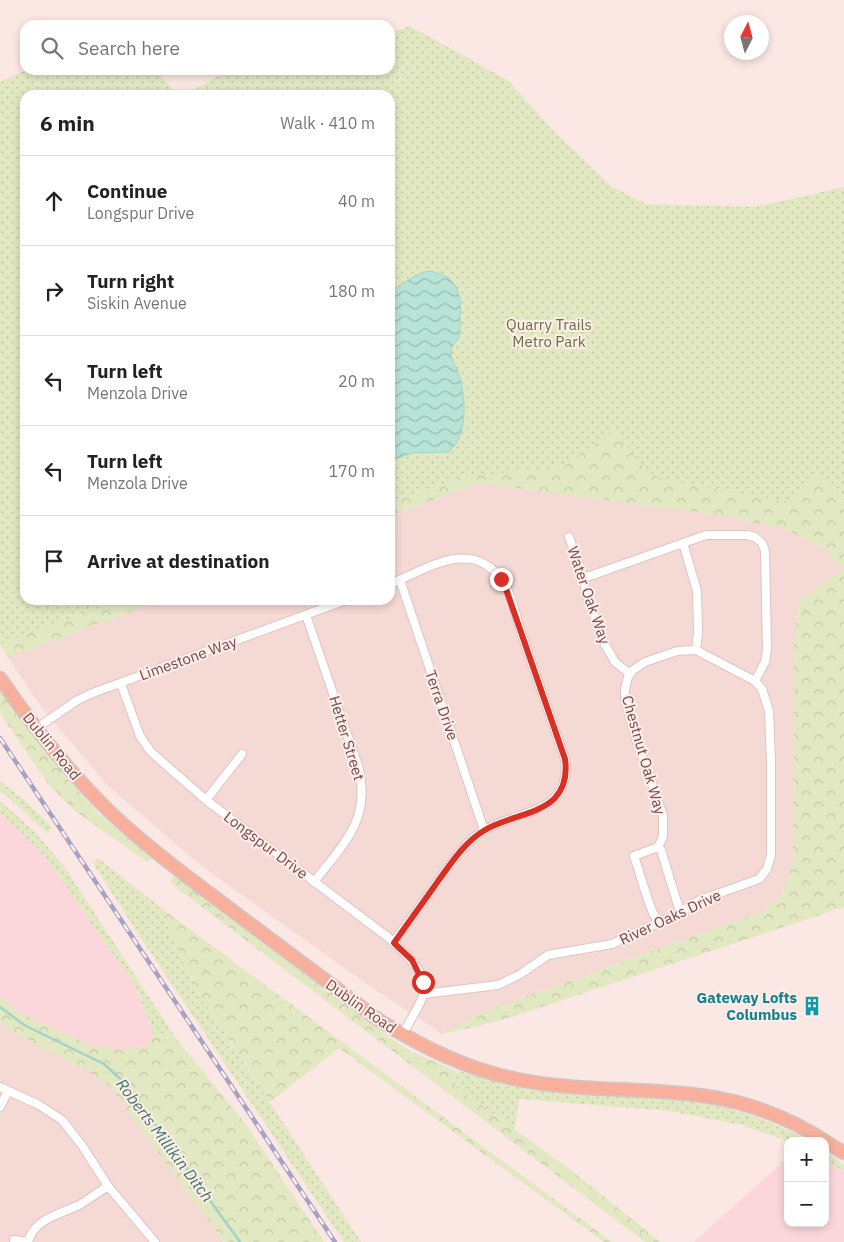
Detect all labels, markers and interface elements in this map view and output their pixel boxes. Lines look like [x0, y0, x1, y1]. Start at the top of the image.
north arrow [724, 15, 769, 60]
search box [20, 20, 395, 75]
icon: search [38, 34, 66, 62]
text: Search here [78, 36, 180, 60]
text: 6 min [40, 109, 95, 137]
text: Walk · 410 m [280, 113, 375, 133]
text: Continue [87, 179, 167, 203]
icon: ahead [40, 187, 68, 215]
text: 40 m [338, 191, 375, 211]
text: Longspur Drive [87, 203, 194, 223]
text: Turn right [87, 269, 174, 293]
icon: right [40, 277, 68, 305]
text: 180 m [328, 281, 375, 301]
text: Siskin Avenue [87, 293, 187, 313]
park label: Quarry Trails Metro Park [506, 315, 592, 351]
text: Turn left [87, 359, 163, 383]
icon: left [40, 367, 68, 395]
text: 20 m [338, 371, 375, 391]
text: Menzola Drive [87, 383, 188, 403]
text: Turn left [87, 449, 163, 473]
icon: left [40, 457, 68, 485]
text: 170 m [328, 461, 375, 481]
text: Menzola Drive [87, 473, 188, 493]
street label: Water Oak Way [563, 543, 615, 647]
icon: arrive [40, 547, 68, 575]
text: Arrive at destination [87, 549, 270, 573]
route end [490, 568, 513, 591]
street label: Limestone Way [137, 631, 240, 684]
street label: Terra Drive [421, 667, 463, 743]
street label: Hetter Street [325, 693, 369, 783]
street label: Chestnut Oak Way [618, 693, 670, 817]
street label: Dublin Road [19, 708, 85, 784]
street label: Longspur Drive [220, 807, 312, 883]
street label: River Oaks Drive [616, 885, 724, 949]
route start [412, 971, 435, 994]
street label: Dublin Road [322, 975, 400, 1037]
place label: Gateway Lofts Columbus [696, 988, 797, 1024]
building icon: Gateway Lofts Columbus [801, 995, 823, 1017]
water label: Roberts Millikin Ditch [112, 1074, 218, 1206]
map controls [784, 1137, 829, 1227]
button: + [784, 1137, 829, 1182]
button: − [784, 1182, 829, 1227]

